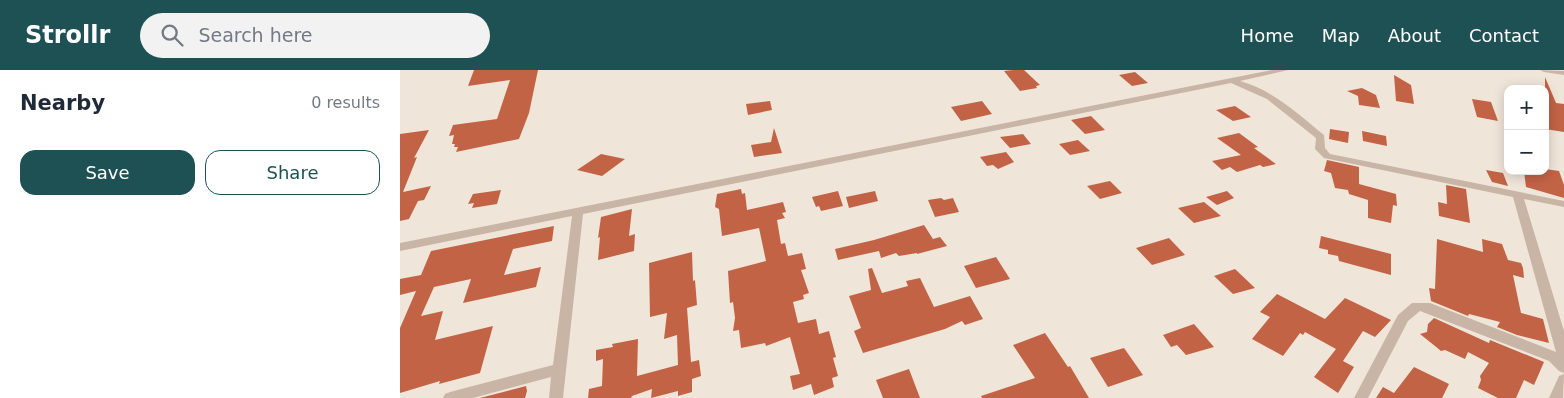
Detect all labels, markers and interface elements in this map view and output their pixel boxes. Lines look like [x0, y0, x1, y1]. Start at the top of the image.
search box [140, 13, 490, 58]
text: Strollr [25, 21, 110, 49]
icon: search [158, 21, 186, 49]
text: Search here [198, 24, 313, 46]
text: Home [1241, 25, 1294, 46]
text: Map [1322, 25, 1360, 46]
text: About [1388, 25, 1441, 46]
text: Contact [1469, 25, 1539, 46]
map controls [1504, 85, 1549, 175]
button: + [1504, 85, 1549, 130]
text: Nearby [20, 91, 105, 115]
text: 0 results [311, 93, 380, 112]
button: − [1504, 130, 1549, 175]
button: Save [20, 150, 195, 195]
button: Share [205, 150, 380, 195]

